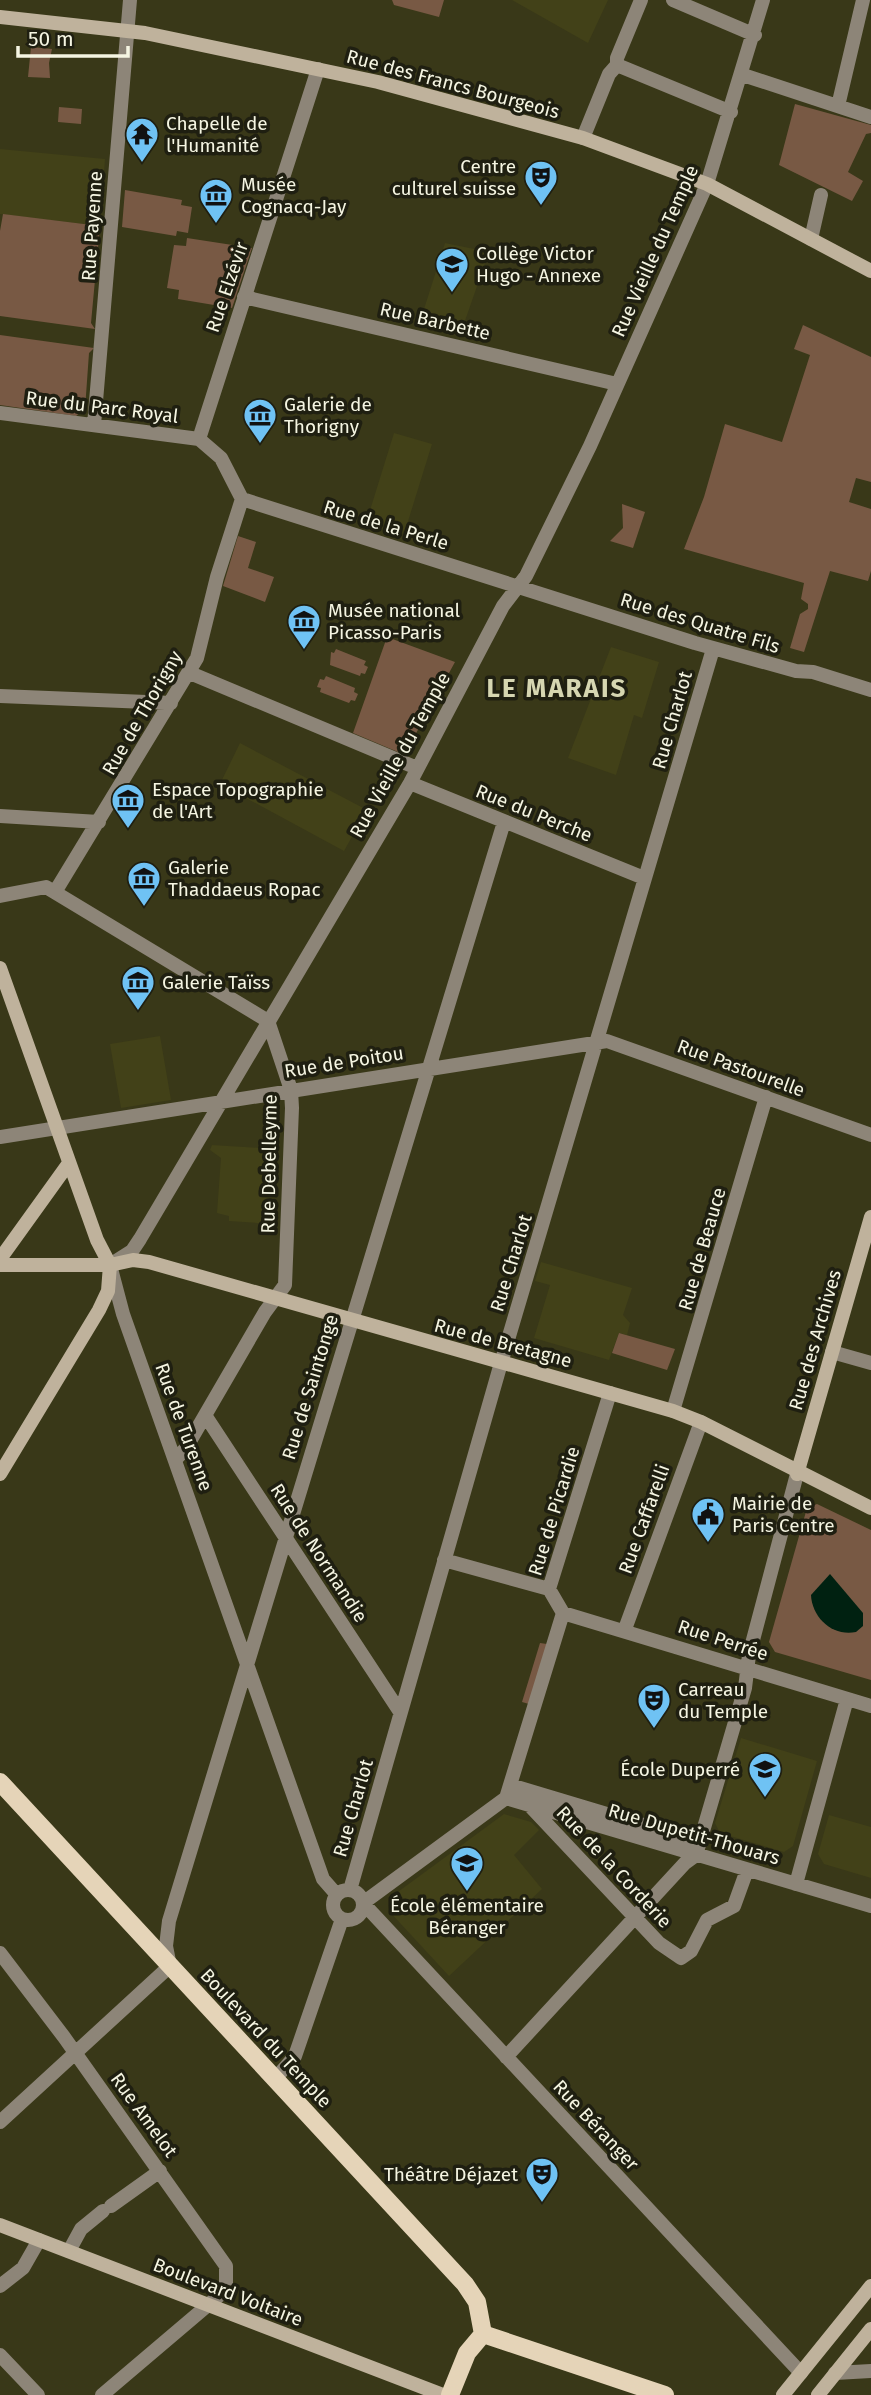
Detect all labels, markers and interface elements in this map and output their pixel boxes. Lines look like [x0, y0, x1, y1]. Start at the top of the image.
scale bar [18, 14, 128, 58]
text: 50 m [28, 26, 74, 52]
street label: Rue des Francs Bourgeois [344, 45, 562, 124]
place label: Chapelle de l'Humanité [166, 112, 268, 157]
temple icon: Chapelle de l'Humanité [123, 115, 161, 164]
place label: Centre culturel suisse [392, 155, 516, 200]
theatre icon: Centre culturel suisse [522, 158, 560, 207]
street label: Rue Vieille du Temple [607, 161, 703, 341]
street label: Rue Payenne [77, 170, 107, 282]
place label: Musée Cognacq-Jay [241, 173, 347, 218]
museum icon: Musée Cognacq-Jay [197, 176, 235, 225]
street label: Rue Elzévir [201, 238, 253, 335]
place label: Collège Victor Hugo - Annexe [476, 242, 601, 287]
school or university icon: Collège Victor Hugo - Annexe [433, 245, 471, 294]
street label: Rue Barbette [378, 297, 492, 345]
street label: Rue du Parc Royal [24, 386, 180, 428]
place label: Galerie de Thorigny [284, 393, 372, 438]
museum icon: Galerie de Thorigny [241, 396, 279, 445]
street label: Rue de la Perle [321, 495, 451, 555]
street label: Rue des Quatre Fils [617, 588, 783, 658]
place label: Musée national Picasso-Paris [328, 599, 461, 644]
museum icon: Musée national Picasso-Paris [285, 602, 323, 651]
street label: Rue de Thorigny [97, 646, 187, 779]
street label: Rue Vieille du Temple [345, 668, 455, 842]
street label: Rue Charlot [647, 668, 697, 772]
district label: LE MARAIS [487, 673, 627, 704]
place label: Espace Topographie de l'Art [152, 778, 324, 823]
street label: Rue du Perche [472, 779, 596, 847]
museum icon: Espace Topographie de l'Art [109, 781, 147, 830]
place label: Galerie Thaddaeus Ropac [168, 856, 321, 901]
museum icon: Galerie Thaddaeus Ropac [125, 859, 163, 908]
museum icon: Galerie Taïss [119, 963, 157, 1012]
place label: Galerie Taïss [162, 971, 270, 994]
street label: Rue Pastourelle [674, 1034, 808, 1102]
street label: Rue de Poitou [283, 1041, 405, 1083]
street label: Rue Debelleyme [256, 1094, 282, 1234]
street label: Rue de Beauce [673, 1185, 731, 1313]
street label: Rue Charlot [485, 1211, 537, 1314]
street label: Rue des Archives [784, 1267, 846, 1413]
street label: Rue de Saintonge [277, 1312, 343, 1462]
street label: Rue de Bretagne [432, 1314, 574, 1372]
street label: Rue de Turenne [150, 1360, 218, 1494]
street label: Rue de Picardie [523, 1443, 585, 1579]
street label: Rue Caffarelli [614, 1461, 674, 1577]
street label: Rue de Normandie [266, 1479, 372, 1627]
place label: Mairie de Paris Centre [732, 1492, 835, 1537]
public building icon: Mairie de Paris Centre [689, 1495, 727, 1544]
street label: Rue Perrée [675, 1615, 771, 1665]
place label: Carreau du Temple [678, 1678, 768, 1723]
theatre icon: Carreau du Temple [635, 1681, 673, 1730]
school or university icon: École Duperré [746, 1750, 784, 1799]
street label: Rue Charlot [328, 1756, 378, 1860]
place label: École Duperré [620, 1758, 740, 1781]
street label: Rue Dupetit-Thouars [606, 1799, 782, 1870]
street label: Rue de la Corderie [552, 1801, 676, 1933]
school or university icon: École élémentaire Béranger [448, 1844, 486, 1893]
place label: École élémentaire Béranger [390, 1894, 544, 1939]
street label: Boulevard du Temple [196, 1964, 336, 2112]
street label: Rue Amelot [106, 2068, 182, 2162]
street label: Rue Béranger [548, 2075, 644, 2175]
theatre icon: Théâtre Déjazet [523, 2155, 561, 2204]
place label: Théâtre Déjazet [384, 2163, 518, 2186]
street label: Boulevard Voltaire [150, 2253, 306, 2331]

